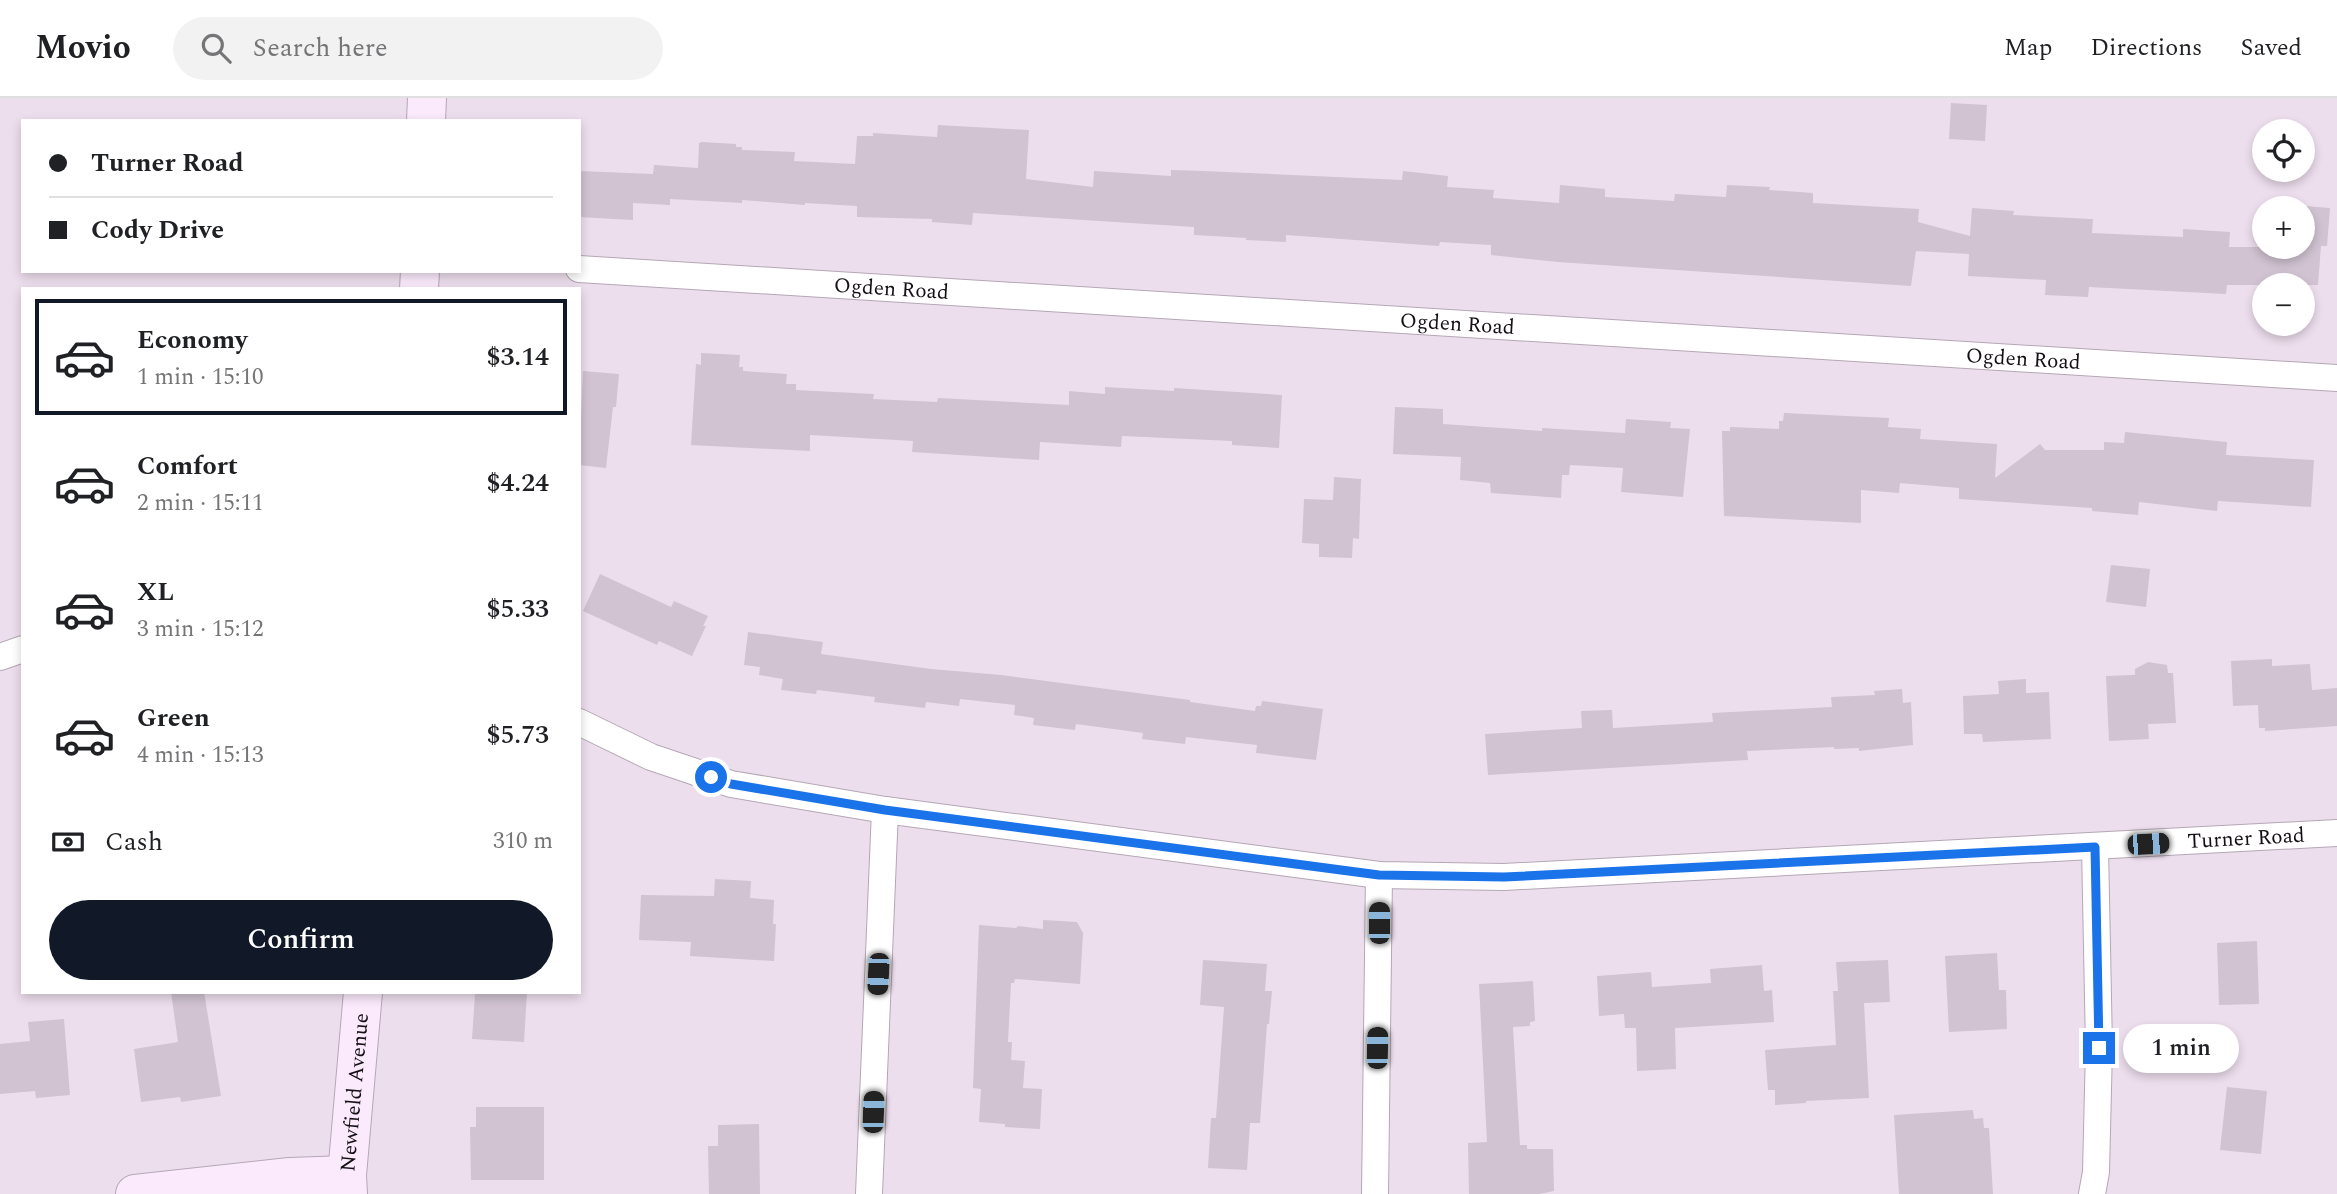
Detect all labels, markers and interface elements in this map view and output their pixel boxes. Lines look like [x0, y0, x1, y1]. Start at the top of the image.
search box [173, 17, 663, 80]
text: Movio [35, 23, 131, 73]
text: Search here [253, 28, 388, 68]
icon: search [197, 29, 235, 67]
text: Map [2004, 30, 2052, 66]
text: Directions [2090, 30, 2202, 66]
text: Saved [2240, 30, 2302, 66]
map controls [2252, 119, 2315, 336]
button: locate [2252, 119, 2315, 182]
text: Turner Road [91, 143, 244, 183]
button: + [2252, 196, 2315, 259]
text: Cody Drive [91, 210, 224, 250]
street label: Ogden Road [833, 270, 950, 309]
button: − [2252, 273, 2315, 336]
street label: Ogden Road [1399, 305, 1516, 344]
text: Economy [137, 320, 247, 360]
icon: car [53, 326, 116, 389]
text: $3.14 [486, 337, 549, 377]
street label: Ogden Road [1965, 340, 2082, 379]
text: 1 min · 15:10 [137, 360, 264, 395]
text: Comfort [137, 446, 238, 486]
icon: car [53, 452, 116, 515]
text: $4.24 [486, 463, 549, 503]
text: 2 min · 15:11 [137, 486, 264, 521]
text: XL [137, 572, 174, 612]
icon: car [53, 578, 116, 641]
text: $5.33 [486, 589, 549, 629]
text: 3 min · 15:12 [137, 612, 264, 647]
text: Green [137, 698, 210, 738]
icon: car [53, 704, 116, 767]
text: $5.73 [486, 715, 549, 755]
text: 4 min · 15:13 [137, 738, 264, 773]
route start [695, 761, 727, 793]
street label: Turner Road [2187, 820, 2306, 858]
text: Cash [105, 822, 163, 862]
icon: cash [49, 823, 87, 861]
text: 310 m [493, 824, 553, 859]
car [2127, 832, 2170, 856]
button: Confirm [49, 900, 553, 980]
car [1369, 902, 1390, 944]
car [867, 952, 890, 996]
street label: Newfield Avenue [332, 1012, 378, 1173]
callout: 1 min [2124, 1024, 2239, 1072]
car [1367, 1027, 1388, 1069]
text: 1 min [2151, 1031, 2211, 1066]
route end [2083, 1032, 2115, 1064]
car [862, 1091, 885, 1133]

